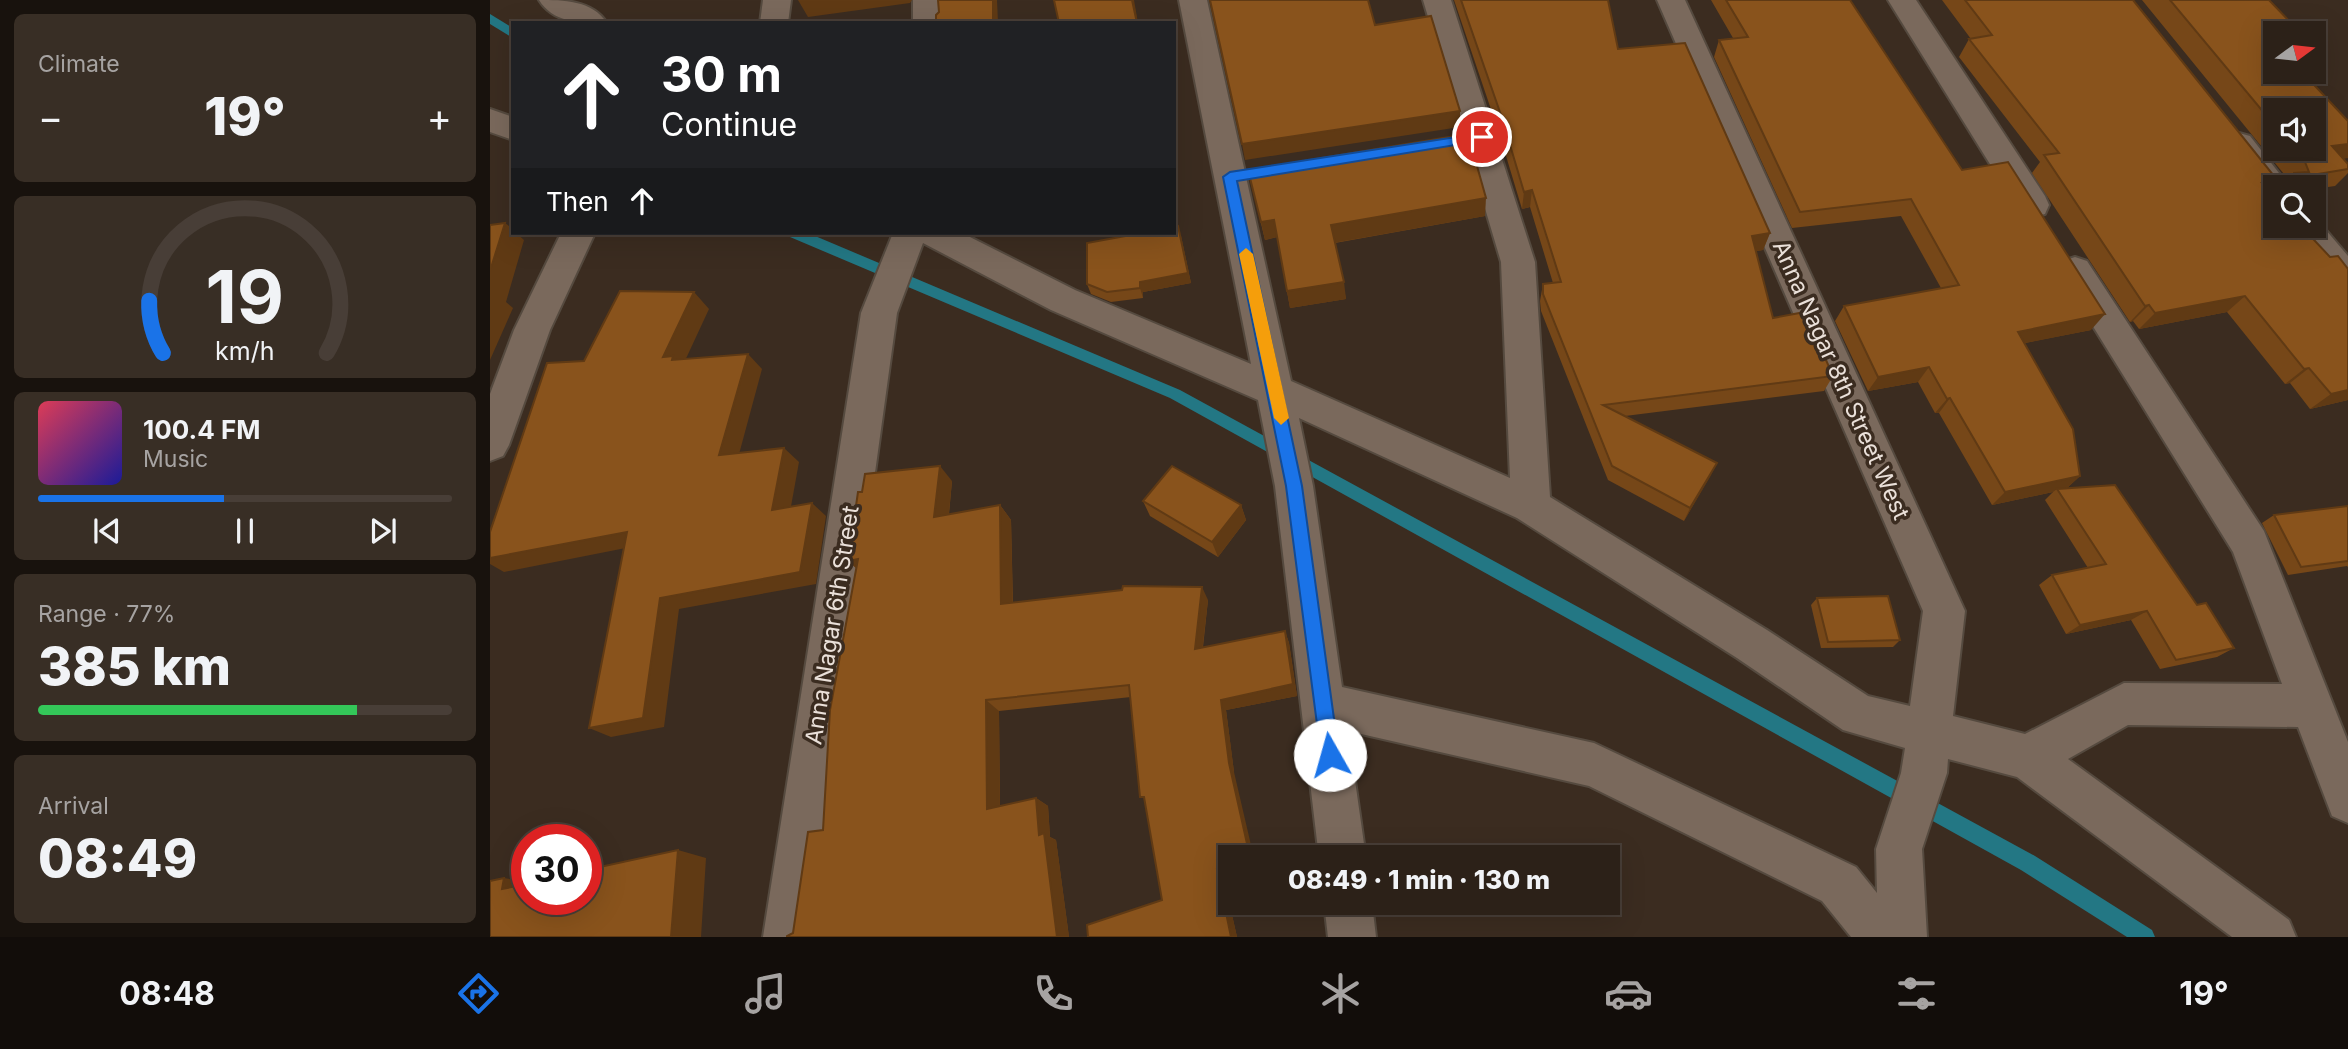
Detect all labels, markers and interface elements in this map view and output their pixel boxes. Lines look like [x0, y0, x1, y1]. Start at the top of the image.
north arrow [2263, 21, 2326, 84]
map controls [2263, 21, 2326, 238]
text: 30 m [661, 45, 782, 104]
icon: ahead [546, 49, 637, 140]
text: Climate [38, 50, 120, 78]
text: 19° [204, 85, 286, 148]
text: − [38, 94, 63, 140]
text: + [427, 94, 452, 140]
button: sound [2263, 98, 2326, 161]
text: Continue [661, 105, 797, 144]
pin [1452, 107, 1512, 167]
icon: arrive [1463, 118, 1501, 156]
button: search [2263, 175, 2326, 238]
icon: ahead [623, 182, 661, 220]
text: Then [546, 186, 609, 217]
street label: Anna Nagar 8th Street West [1767, 236, 1916, 524]
text: 19 [206, 252, 284, 341]
text: km/h [215, 336, 275, 366]
text: 100.4 FM [143, 414, 260, 445]
text: Music [143, 445, 208, 473]
street label: Anna Nagar 6th Street [799, 503, 865, 746]
icon: previous [88, 512, 126, 550]
icon: pause [226, 512, 264, 550]
icon: next [364, 512, 402, 550]
text: Range · 77% [38, 600, 175, 628]
text: 385 km [38, 635, 231, 698]
position arrow [1293, 718, 1367, 792]
text: Arrival [38, 792, 109, 820]
speed limit sign: 30 [511, 824, 602, 915]
text: 08:49 [38, 827, 197, 890]
text: 08:49 · 1 min · 130 m [1288, 864, 1550, 895]
icon: directions [454, 969, 503, 1018]
icon: music [741, 969, 790, 1018]
icon: phone [1029, 969, 1078, 1018]
icon: climate [1316, 969, 1365, 1018]
icon: car [1604, 969, 1653, 1018]
icon: filters [1892, 969, 1941, 1018]
text: 08:48 [119, 974, 215, 1013]
text: 19° [2179, 974, 2229, 1013]

